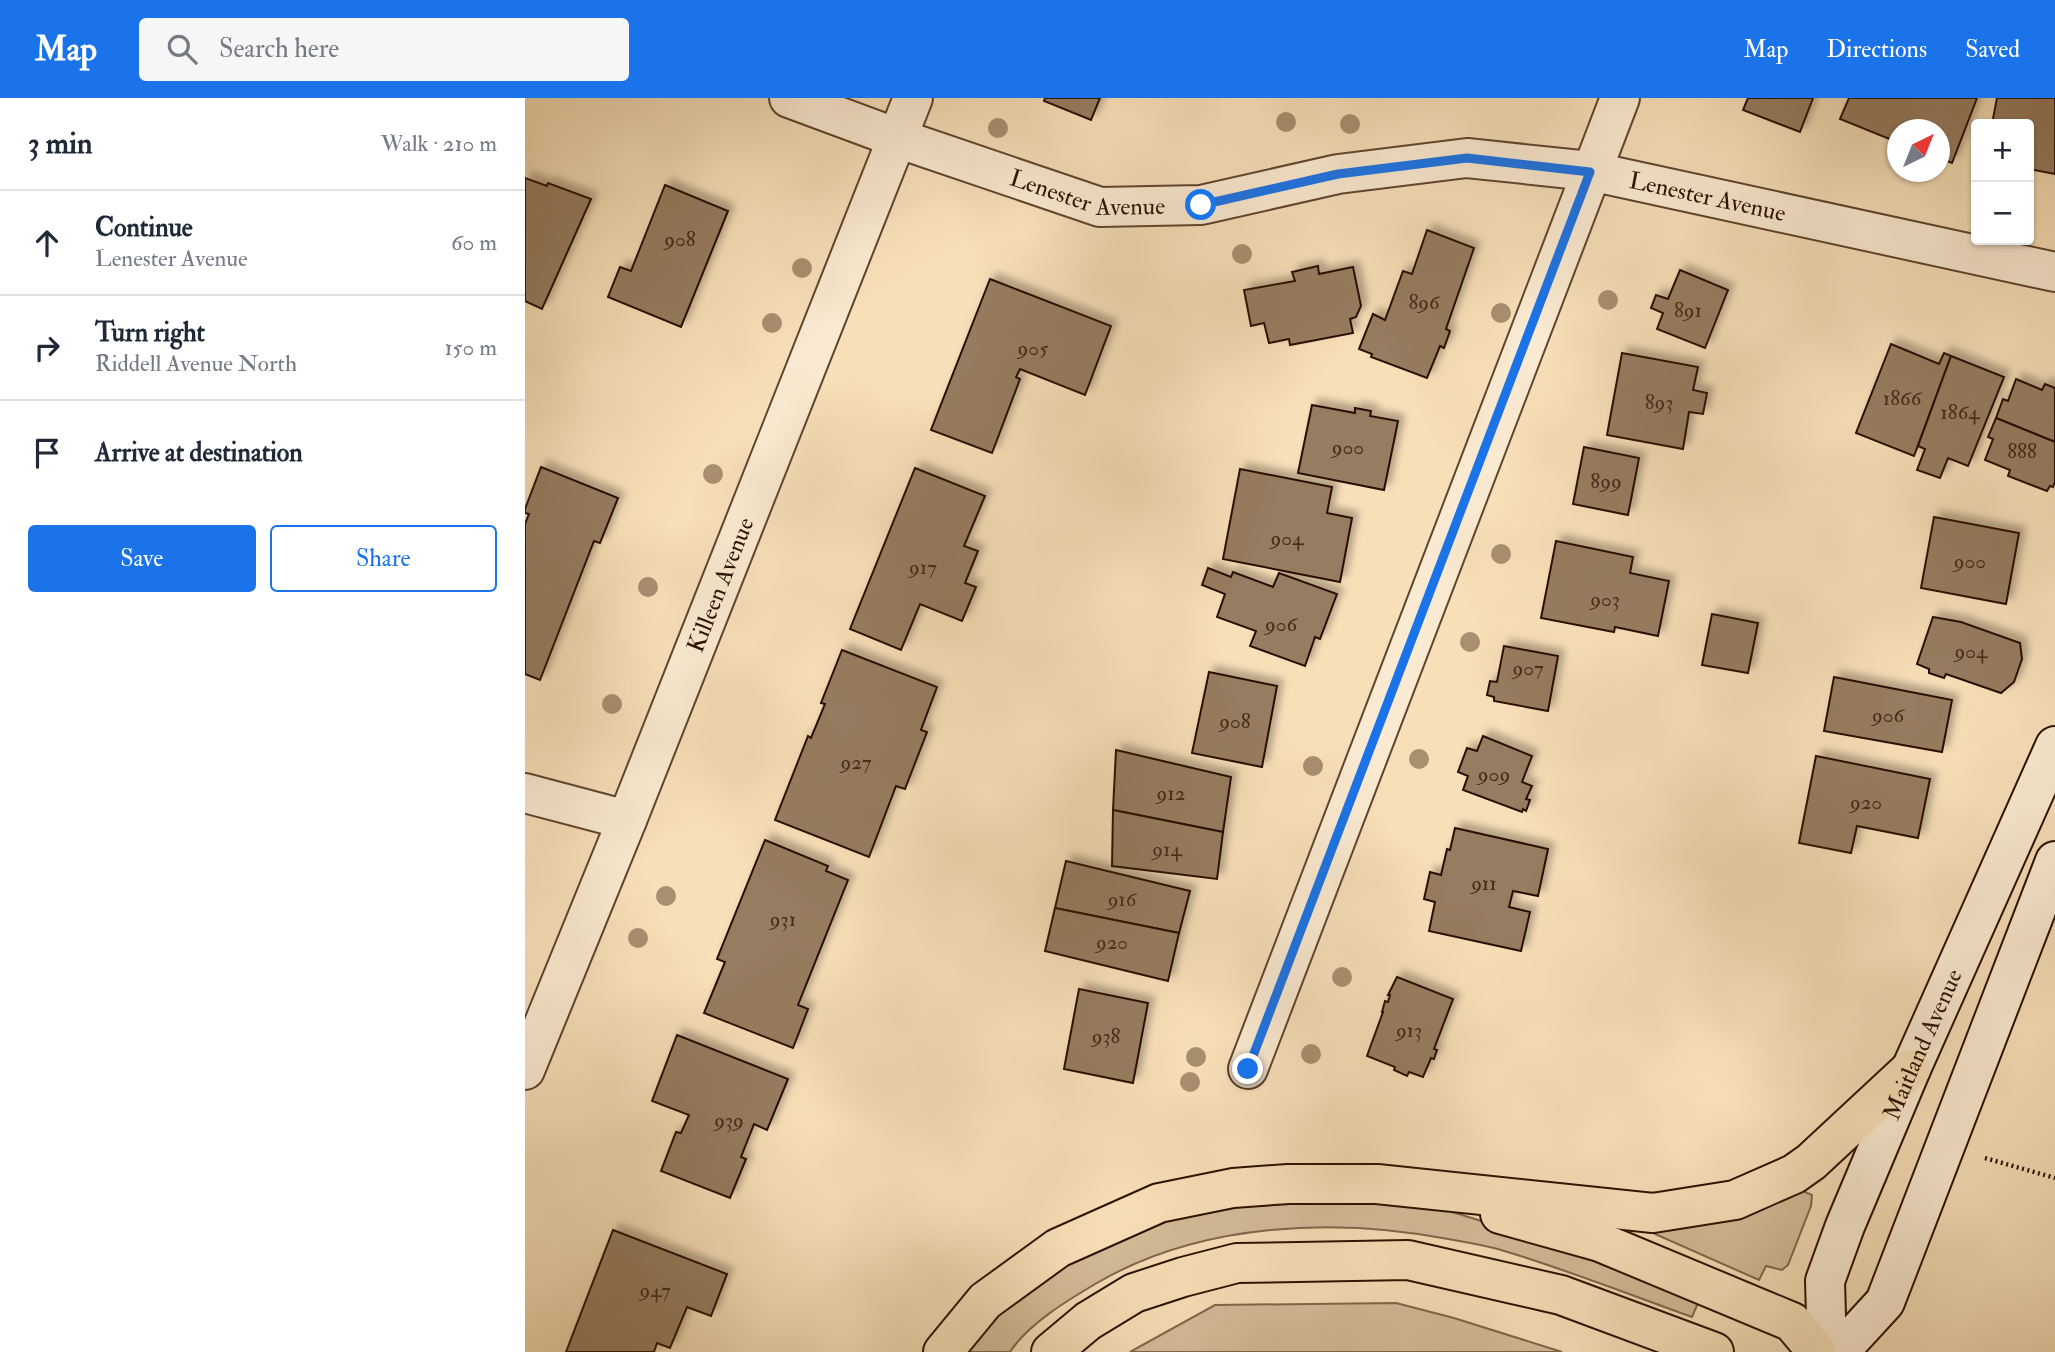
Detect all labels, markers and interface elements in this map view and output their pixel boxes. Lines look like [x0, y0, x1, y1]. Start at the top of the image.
search box [139, 18, 629, 81]
text: Map [35, 29, 97, 70]
icon: search [163, 30, 201, 68]
text: Search here [219, 33, 339, 65]
text: Map [1743, 34, 1788, 65]
text: Directions [1826, 34, 1927, 65]
text: Saved [1965, 34, 2020, 65]
north arrow [1887, 119, 1950, 182]
map controls [1971, 119, 2034, 245]
button: + [1971, 119, 2034, 182]
text: 3 min [28, 125, 93, 162]
text: Walk · 210 m [381, 129, 497, 158]
street label: Lenester Avenue [1006, 162, 1165, 223]
street label: Lenester Avenue [1626, 164, 1789, 229]
button: − [1971, 182, 2034, 245]
route start [1185, 189, 1216, 220]
text: Continue [95, 212, 193, 244]
icon: ahead [28, 224, 66, 262]
house number: 908 [662, 226, 696, 253]
text: 60 m [451, 228, 497, 257]
text: Lenester Avenue [95, 244, 248, 273]
house number: 896 [1408, 289, 1441, 316]
house number: 891 [1674, 297, 1702, 324]
text: Turn right [95, 317, 205, 349]
icon: right [28, 329, 66, 367]
text: 150 m [444, 333, 497, 362]
house number: 905 [1016, 335, 1049, 362]
text: Riddell Avenue North [95, 349, 297, 378]
house number: 1866 [1883, 385, 1923, 412]
house number: 893 [1645, 389, 1673, 416]
house number: 1864 [1940, 399, 1981, 426]
icon: arrive [28, 434, 66, 472]
house number: 900 [1330, 434, 1364, 461]
text: Arrive at destination [95, 437, 303, 469]
house number: 888 [2007, 438, 2037, 465]
house number: 899 [1590, 468, 1622, 495]
street label: Killeen Avenue [680, 513, 761, 657]
button: Save [28, 525, 256, 592]
button: Share [270, 525, 497, 592]
house number: 904 [1269, 525, 1305, 552]
house number: 900 [1952, 548, 1986, 575]
house number: 917 [907, 554, 937, 581]
house number: 903 [1588, 586, 1620, 613]
house number: 906 [1263, 611, 1298, 638]
house number: 904 [1953, 638, 1989, 665]
house number: 907 [1510, 655, 1544, 682]
house number: 906 [1870, 702, 1905, 729]
house number: 908 [1217, 708, 1251, 735]
house number: 927 [839, 749, 872, 776]
house number: 909 [1476, 761, 1510, 788]
house number: 912 [1155, 780, 1185, 807]
house number: 920 [1848, 789, 1882, 816]
house number: 914 [1150, 836, 1183, 863]
house number: 911 [1469, 870, 1497, 897]
house number: 916 [1106, 886, 1138, 913]
house number: 931 [768, 906, 796, 933]
house number: 920 [1094, 929, 1128, 956]
street label: Maitland Avenue [1876, 964, 1969, 1125]
house number: 913 [1394, 1017, 1422, 1044]
house number: 938 [1090, 1023, 1120, 1050]
route end [1232, 1053, 1263, 1084]
house number: 939 [712, 1107, 744, 1134]
house number: 947 [637, 1277, 671, 1304]

